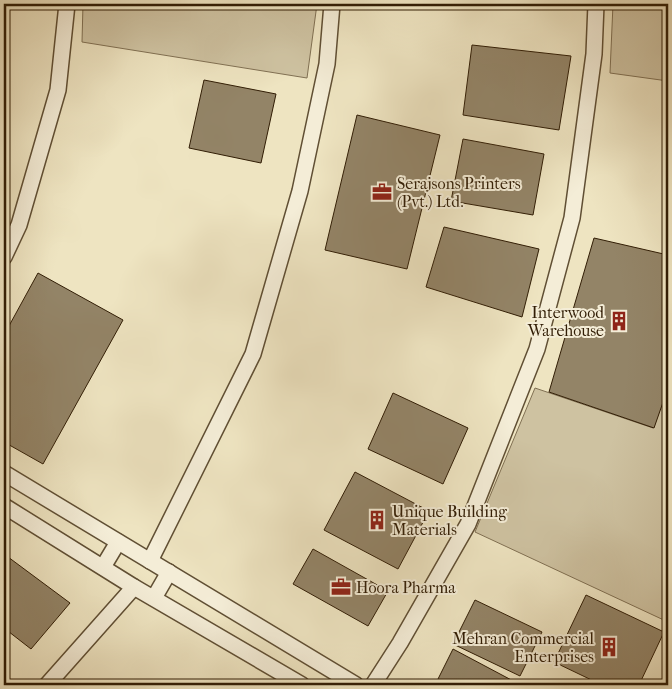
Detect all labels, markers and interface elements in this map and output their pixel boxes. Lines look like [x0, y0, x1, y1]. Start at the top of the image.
place label: Serajsons Printers (Pvt.) Ltd. [397, 174, 521, 211]
office icon: Serajsons Printers (Pvt.) Ltd. [371, 181, 393, 203]
place label: Interwood Warehouse [527, 303, 604, 340]
building icon: Interwood Warehouse [608, 310, 630, 332]
place label: Unique Building Materials [392, 502, 507, 539]
building icon: Unique Building Materials [366, 509, 388, 531]
office icon: Hoora Pharma [330, 576, 352, 598]
place label: Hoora Pharma [356, 578, 456, 597]
place label: Mehran Commercial Enterprises [452, 629, 595, 666]
building icon: Mehran Commercial Enterprises [598, 636, 620, 658]

